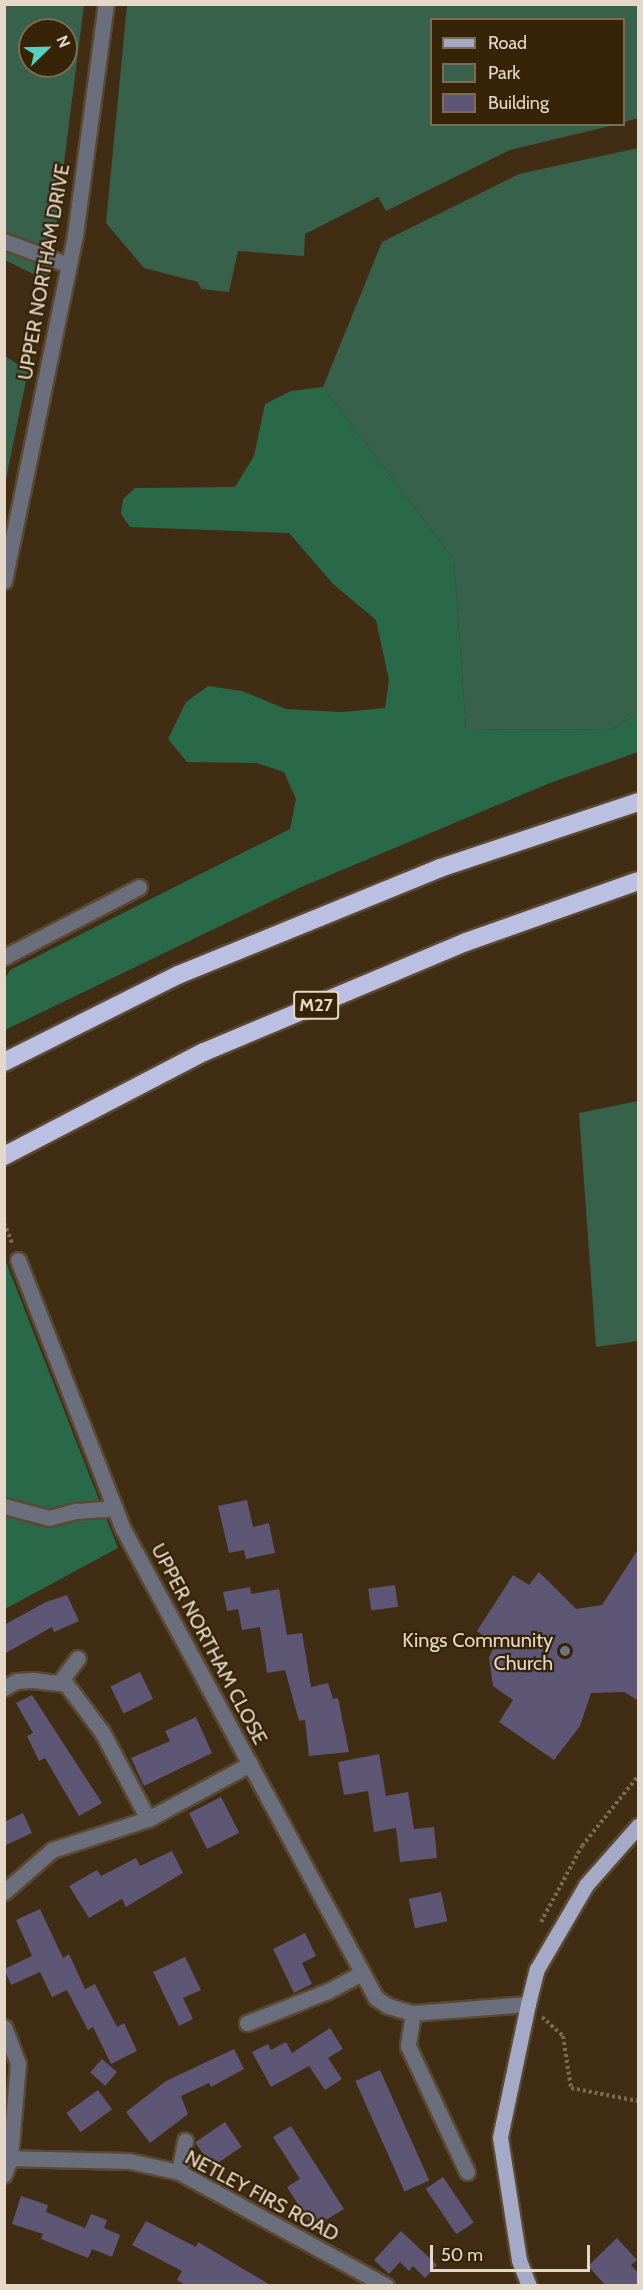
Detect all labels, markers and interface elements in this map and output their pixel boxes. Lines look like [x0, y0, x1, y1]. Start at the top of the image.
north arrow [18, 18, 78, 78]
legend [430, 18, 625, 126]
text: Road [488, 32, 527, 54]
text: N [52, 33, 74, 50]
text: Park [488, 62, 520, 84]
text: Building [488, 92, 549, 114]
street label: UPPER NORTHAM DRIVE [13, 162, 75, 382]
road number: M27 [292, 990, 340, 1020]
street label: UPPER NORTHAM CLOSE [146, 1539, 272, 1749]
place label: Kings Community Church [402, 1628, 553, 1675]
marker: Kings Community Church [558, 1644, 572, 1658]
street label: NETLEY FIRS ROAD [181, 2145, 343, 2247]
scale bar [433, 2233, 594, 2271]
text: 50 m [441, 2244, 483, 2266]

